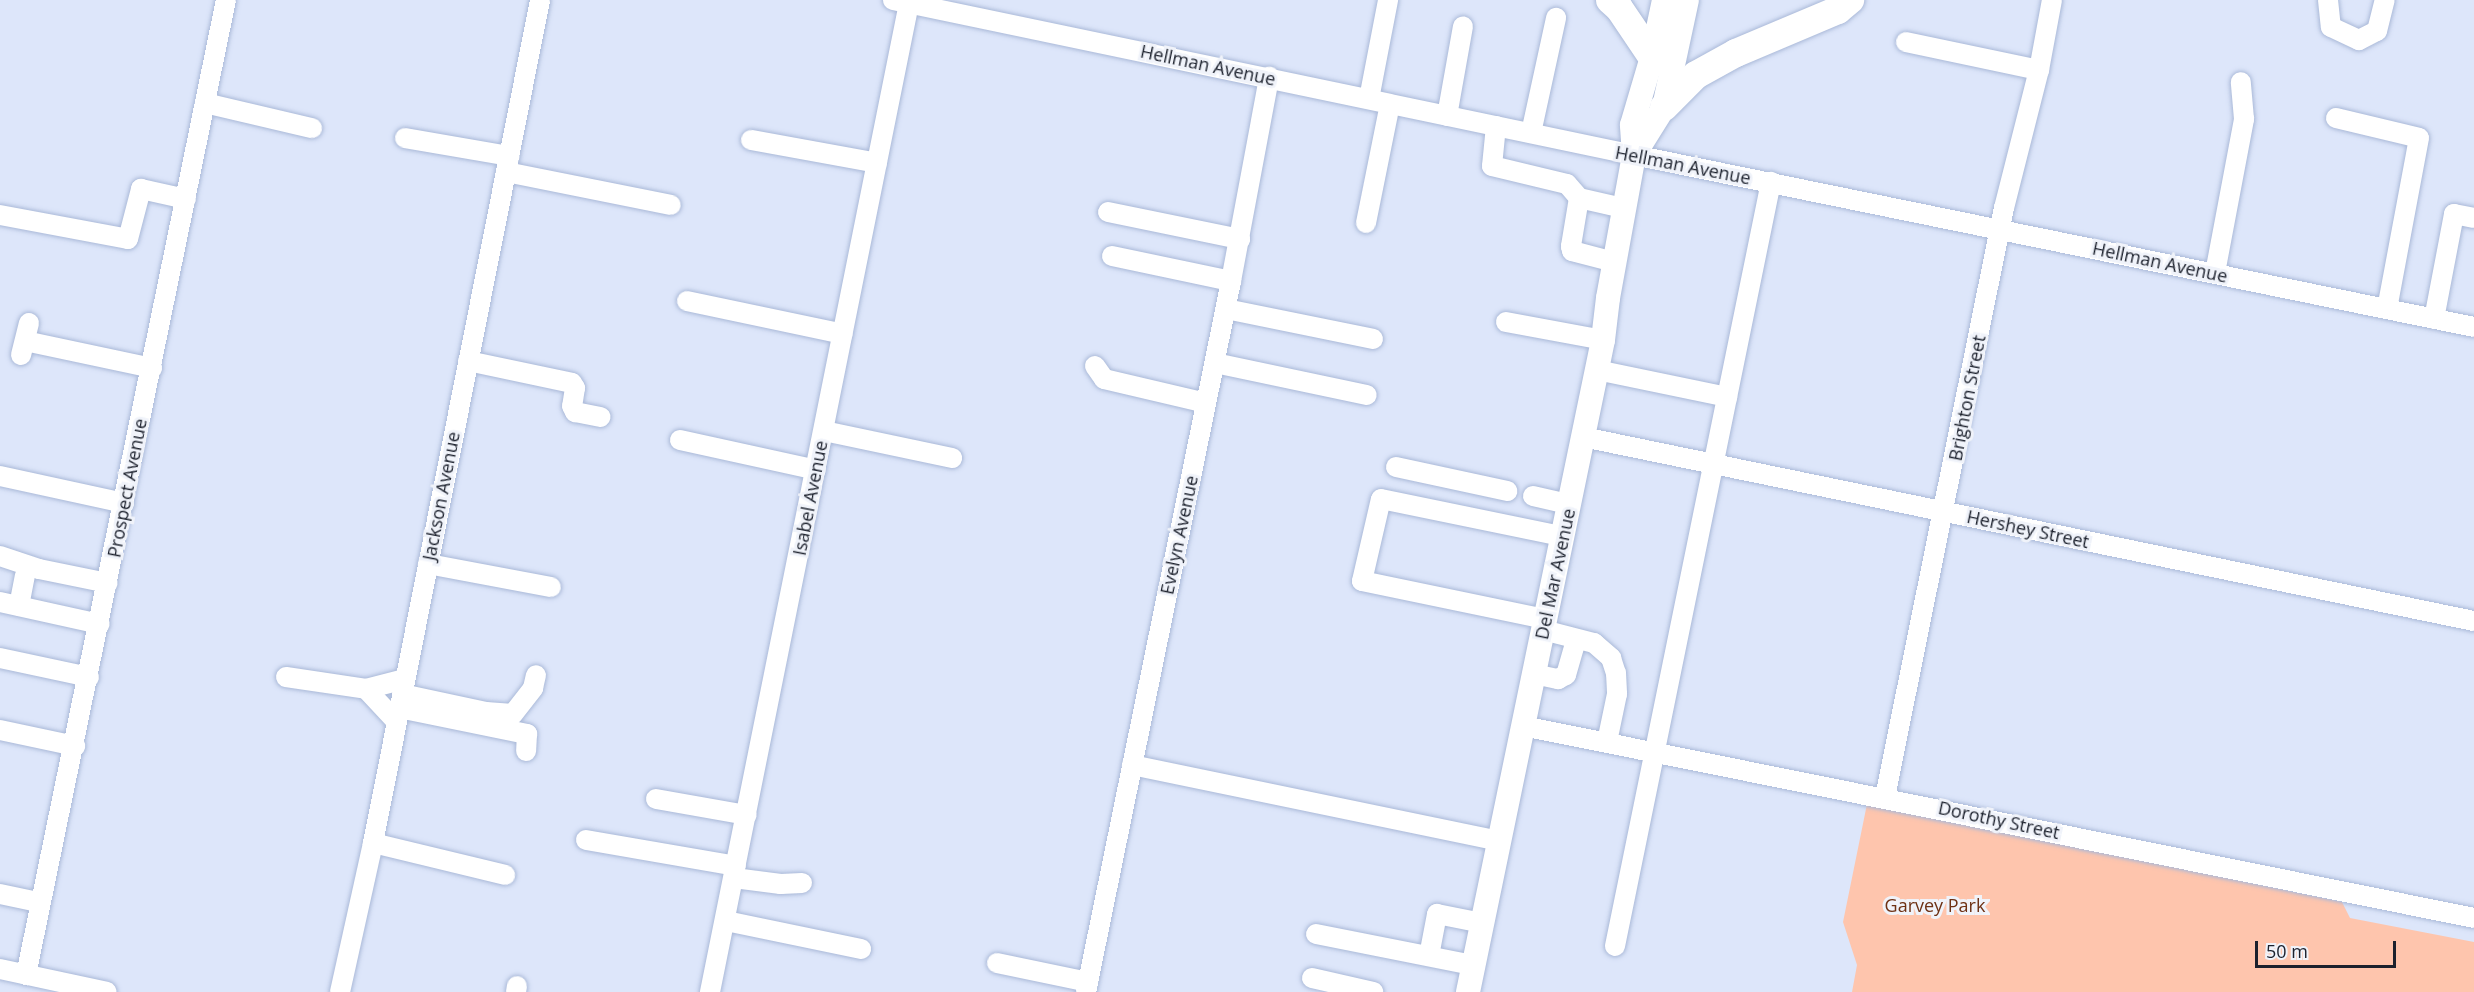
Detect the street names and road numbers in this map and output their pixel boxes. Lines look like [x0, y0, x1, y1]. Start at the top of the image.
street label: Hellman Avenue [1139, 40, 1277, 90]
street label: Hellman Avenue [1613, 141, 1753, 189]
street label: Hellman Avenue [2091, 237, 2229, 287]
street label: Brighton Street [1944, 333, 1990, 463]
street label: Prospect Avenue [103, 417, 151, 559]
street label: Jackson Avenue [418, 430, 464, 562]
street label: Isabel Avenue [788, 439, 832, 557]
street label: Evelyn Avenue [1156, 474, 1202, 596]
street label: Hershey Street [1965, 506, 2091, 552]
street label: Del Mar Avenue [1531, 507, 1579, 641]
street label: Dorothy Street [1936, 797, 2062, 843]

